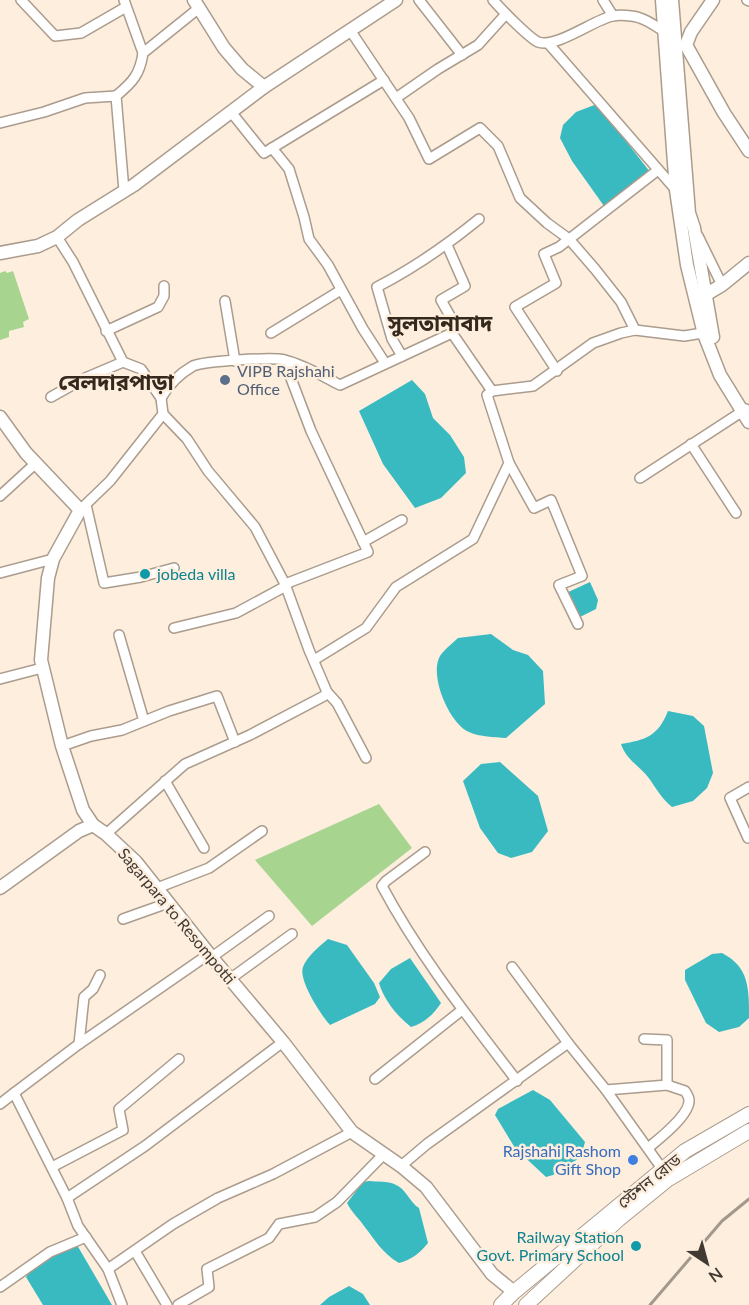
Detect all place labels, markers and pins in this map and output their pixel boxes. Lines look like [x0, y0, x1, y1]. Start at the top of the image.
place label: VIPB Rajshahi Office [237, 361, 335, 398]
marker: VIPB Rajshahi Office [218, 373, 232, 387]
place label: jobeda villa [156, 564, 236, 583]
marker: jobeda villa [138, 567, 152, 581]
place label: Rajshahi Rashom Gift Shop [503, 1141, 621, 1178]
marker: Rajshahi Rashom Gift Shop [626, 1153, 640, 1167]
place label: Railway Station Govt. Primary School [477, 1227, 624, 1264]
marker: Railway Station Govt. Primary School [629, 1239, 643, 1253]

